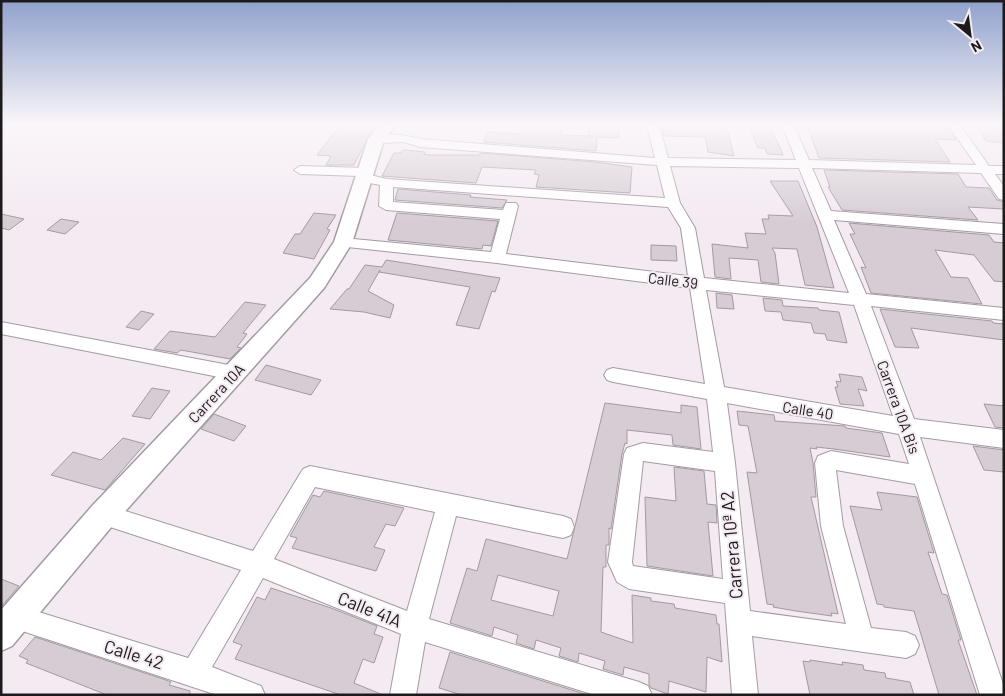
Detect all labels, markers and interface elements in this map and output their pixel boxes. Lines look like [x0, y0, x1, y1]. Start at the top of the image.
north arrow [945, 10, 995, 60]
text: N [968, 37, 985, 56]
street label: Calle 39 [647, 268, 699, 292]
street label: Carrera 10A Bis [874, 358, 924, 456]
street label: Carrera 10A [184, 360, 248, 426]
street label: Calle 40 [781, 397, 835, 423]
street label: Carrera 10ª A2 [715, 490, 747, 600]
street label: Calle 41A [335, 586, 405, 632]
street label: Calle 42 [102, 635, 166, 673]

